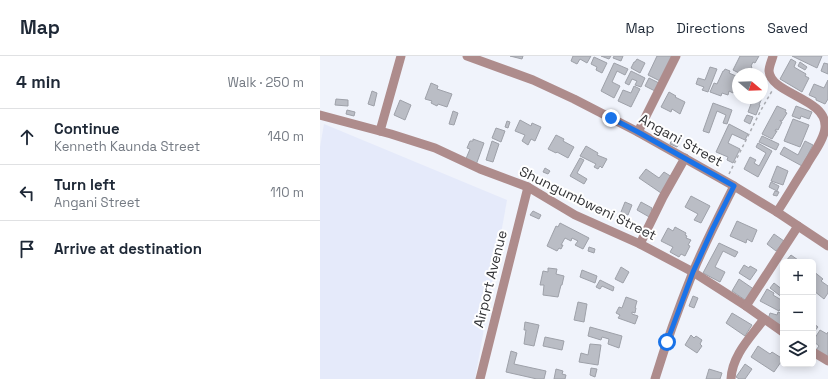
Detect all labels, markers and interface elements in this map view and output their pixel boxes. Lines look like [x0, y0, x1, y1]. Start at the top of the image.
text: Map [20, 15, 60, 40]
text: Map [625, 19, 655, 37]
text: Directions [677, 19, 745, 37]
text: Saved [767, 19, 808, 37]
north arrow [732, 68, 768, 104]
text: 4 min [16, 71, 61, 93]
text: Walk · 250 m [228, 74, 304, 91]
route end [602, 109, 620, 127]
street label: Angani Street [636, 110, 726, 170]
text: Continue [54, 119, 120, 138]
icon: ahead [16, 126, 38, 148]
text: 140 m [268, 128, 304, 145]
text: Kenneth Kaunda Street [54, 138, 200, 155]
street label: Shungumbweni Street [516, 162, 660, 244]
text: Turn left [54, 175, 116, 194]
icon: left [16, 182, 38, 204]
text: 110 m [270, 184, 304, 201]
text: Angani Street [54, 194, 140, 211]
street label: Airport Avenue [469, 228, 511, 330]
icon: arrive [16, 238, 38, 260]
text: Arrive at destination [54, 239, 202, 258]
map controls [780, 259, 816, 367]
button: + [780, 259, 816, 295]
button: − [780, 295, 816, 331]
button: layers [780, 331, 816, 367]
route start [658, 333, 676, 351]

